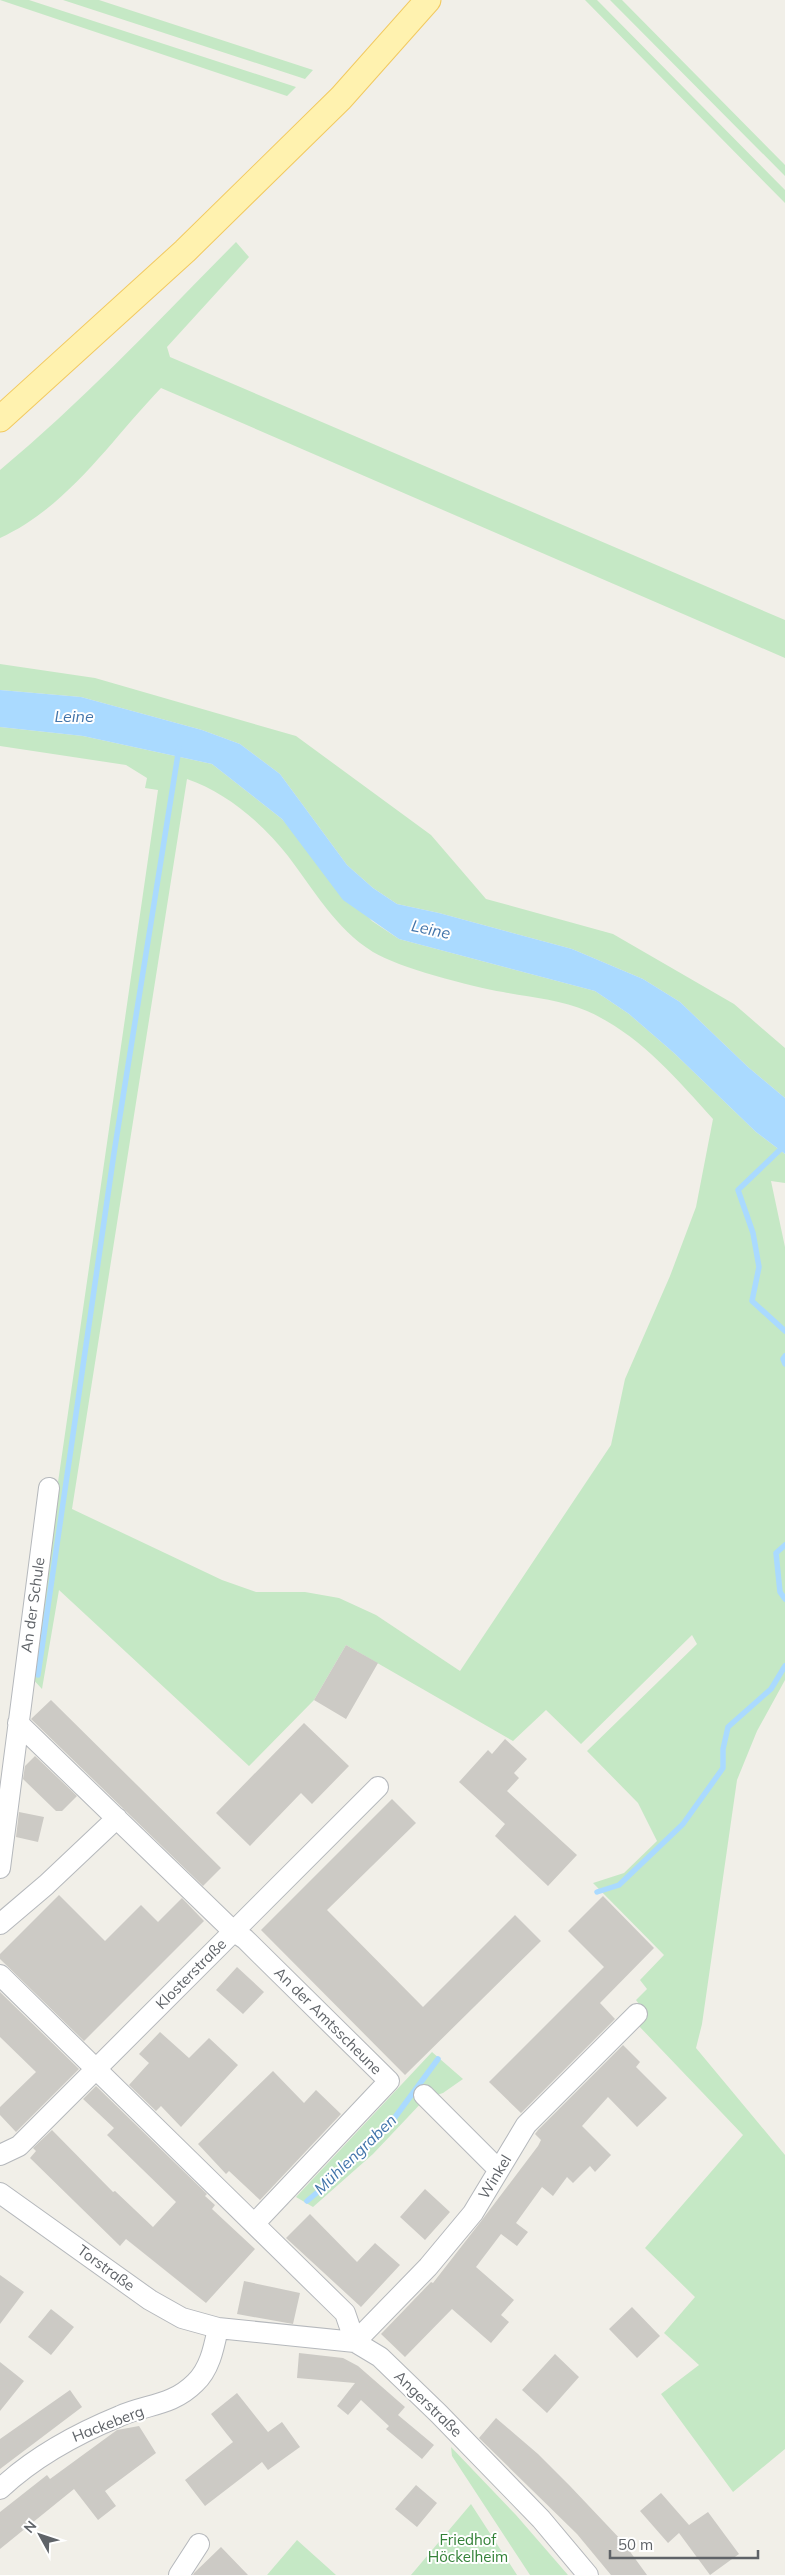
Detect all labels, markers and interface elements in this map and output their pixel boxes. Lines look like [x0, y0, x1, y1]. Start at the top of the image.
water label: Leine [54, 706, 94, 726]
water label: Leine [410, 915, 453, 943]
street label: An der Schule [16, 1556, 49, 1654]
street label: Klosterstraße [151, 1934, 230, 2013]
street label: An der Amtsscheune [271, 1963, 386, 2078]
water label: Mühlengraben [310, 2110, 400, 2198]
street label: Winkel [474, 2151, 515, 2202]
street label: Torstraße [74, 2240, 139, 2295]
street label: Angerstraße [390, 2367, 466, 2441]
street label: Hackeberg [69, 2401, 146, 2446]
north arrow [15, 2510, 65, 2560]
text: N [20, 2517, 40, 2536]
scale bar [610, 2528, 758, 2560]
park label: Friedhof Höckelheim [428, 2530, 508, 2566]
text: 50 m [618, 2535, 653, 2554]

